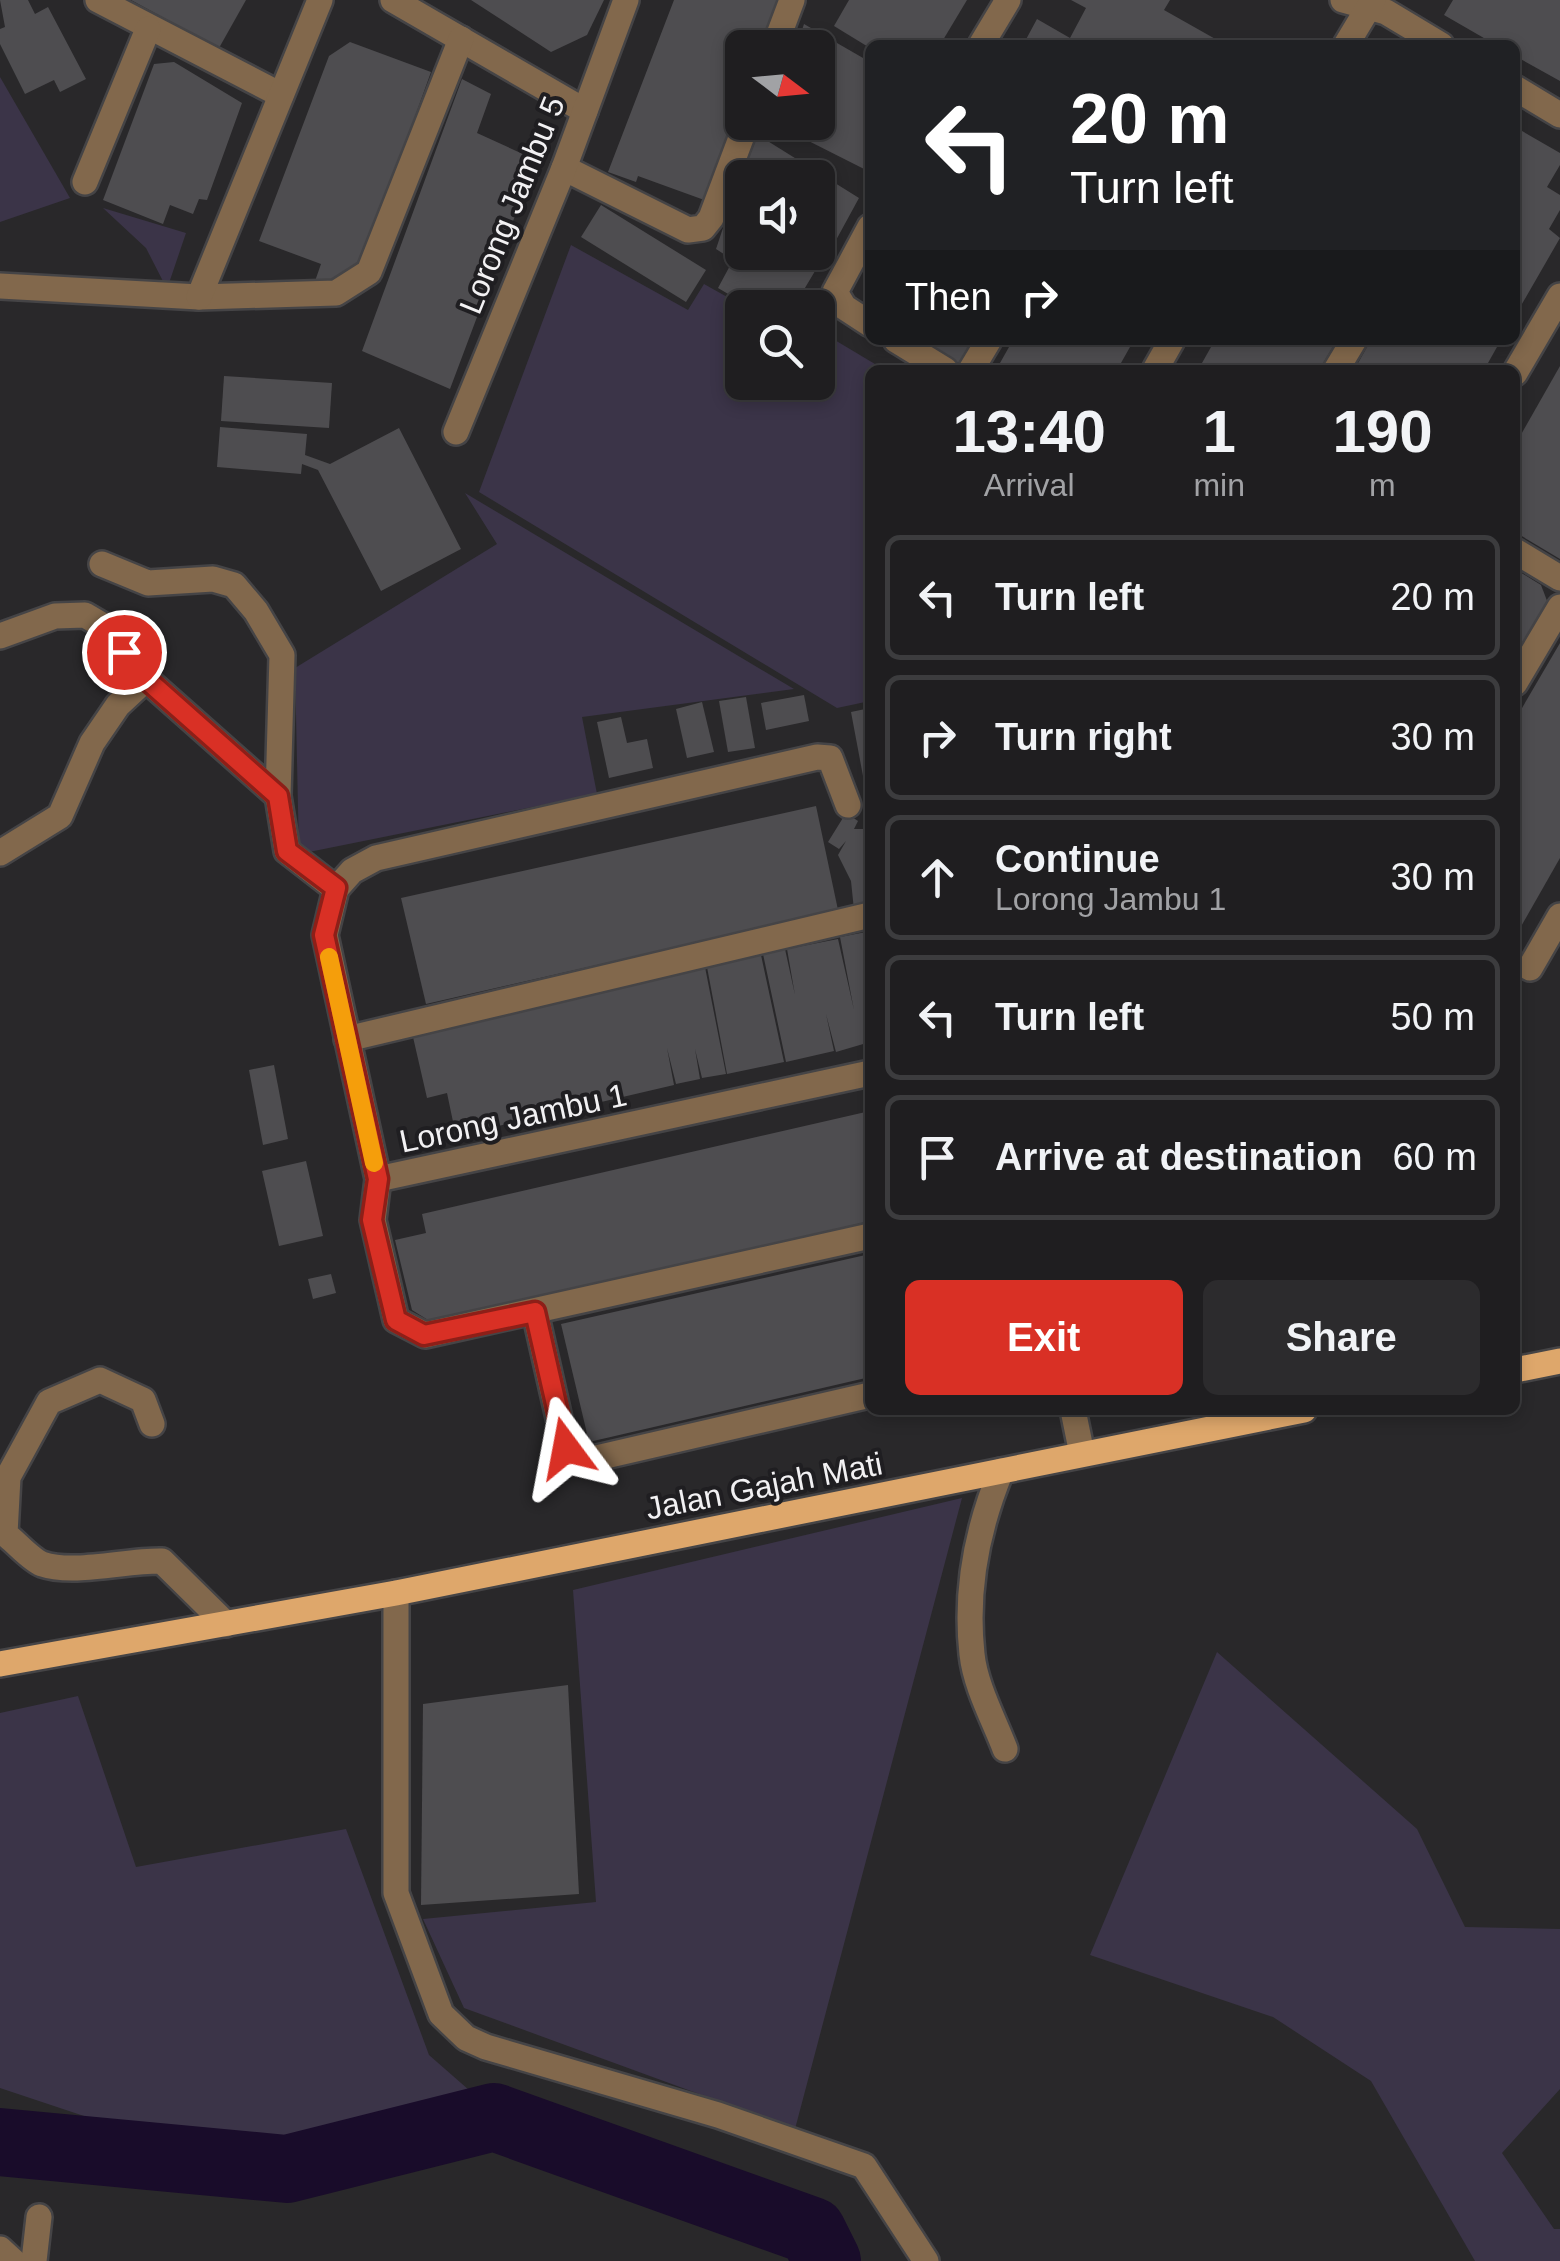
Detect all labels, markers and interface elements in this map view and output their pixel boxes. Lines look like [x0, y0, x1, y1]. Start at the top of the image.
north arrow [725, 30, 835, 140]
map controls [725, 30, 835, 400]
icon: left [905, 80, 1035, 210]
text: 20 m [1070, 80, 1230, 158]
street label: Lorong Jambu 5 [452, 91, 572, 319]
button: sound [725, 160, 835, 270]
text: Turn left [1070, 162, 1233, 213]
icon: right [1012, 270, 1067, 325]
text: Then [905, 276, 992, 318]
button: search [725, 290, 835, 400]
text: 13:40 [952, 398, 1106, 465]
text: 1 [1202, 398, 1236, 465]
text: 190 [1332, 398, 1433, 465]
text: Arrival [984, 467, 1075, 503]
text: min [1193, 467, 1245, 503]
text: m [1369, 467, 1396, 503]
icon: left [910, 570, 965, 625]
text: Turn left [995, 576, 1144, 618]
text: 20 m [1391, 576, 1475, 618]
pin [82, 610, 167, 695]
icon: arrive [97, 625, 152, 680]
icon: right [910, 710, 965, 765]
text: Turn right [995, 716, 1172, 758]
text: 30 m [1391, 716, 1475, 758]
text: Continue [995, 838, 1160, 880]
icon: ahead [910, 850, 965, 905]
text: 30 m [1391, 856, 1475, 898]
text: Lorong Jambu 1 [995, 881, 1226, 917]
icon: left [910, 990, 965, 1045]
text: Turn left [995, 996, 1144, 1038]
text: 50 m [1391, 996, 1475, 1038]
street label: Lorong Jambu 1 [396, 1076, 630, 1160]
icon: arrive [910, 1130, 965, 1185]
text: Arrive at destination [995, 1136, 1362, 1178]
text: 60 m [1392, 1136, 1477, 1178]
button: Exit [905, 1280, 1183, 1395]
button: Share [1203, 1280, 1480, 1395]
position arrow [514, 1396, 618, 1500]
street label: Jalan Gajah Mati [643, 1445, 885, 1527]

